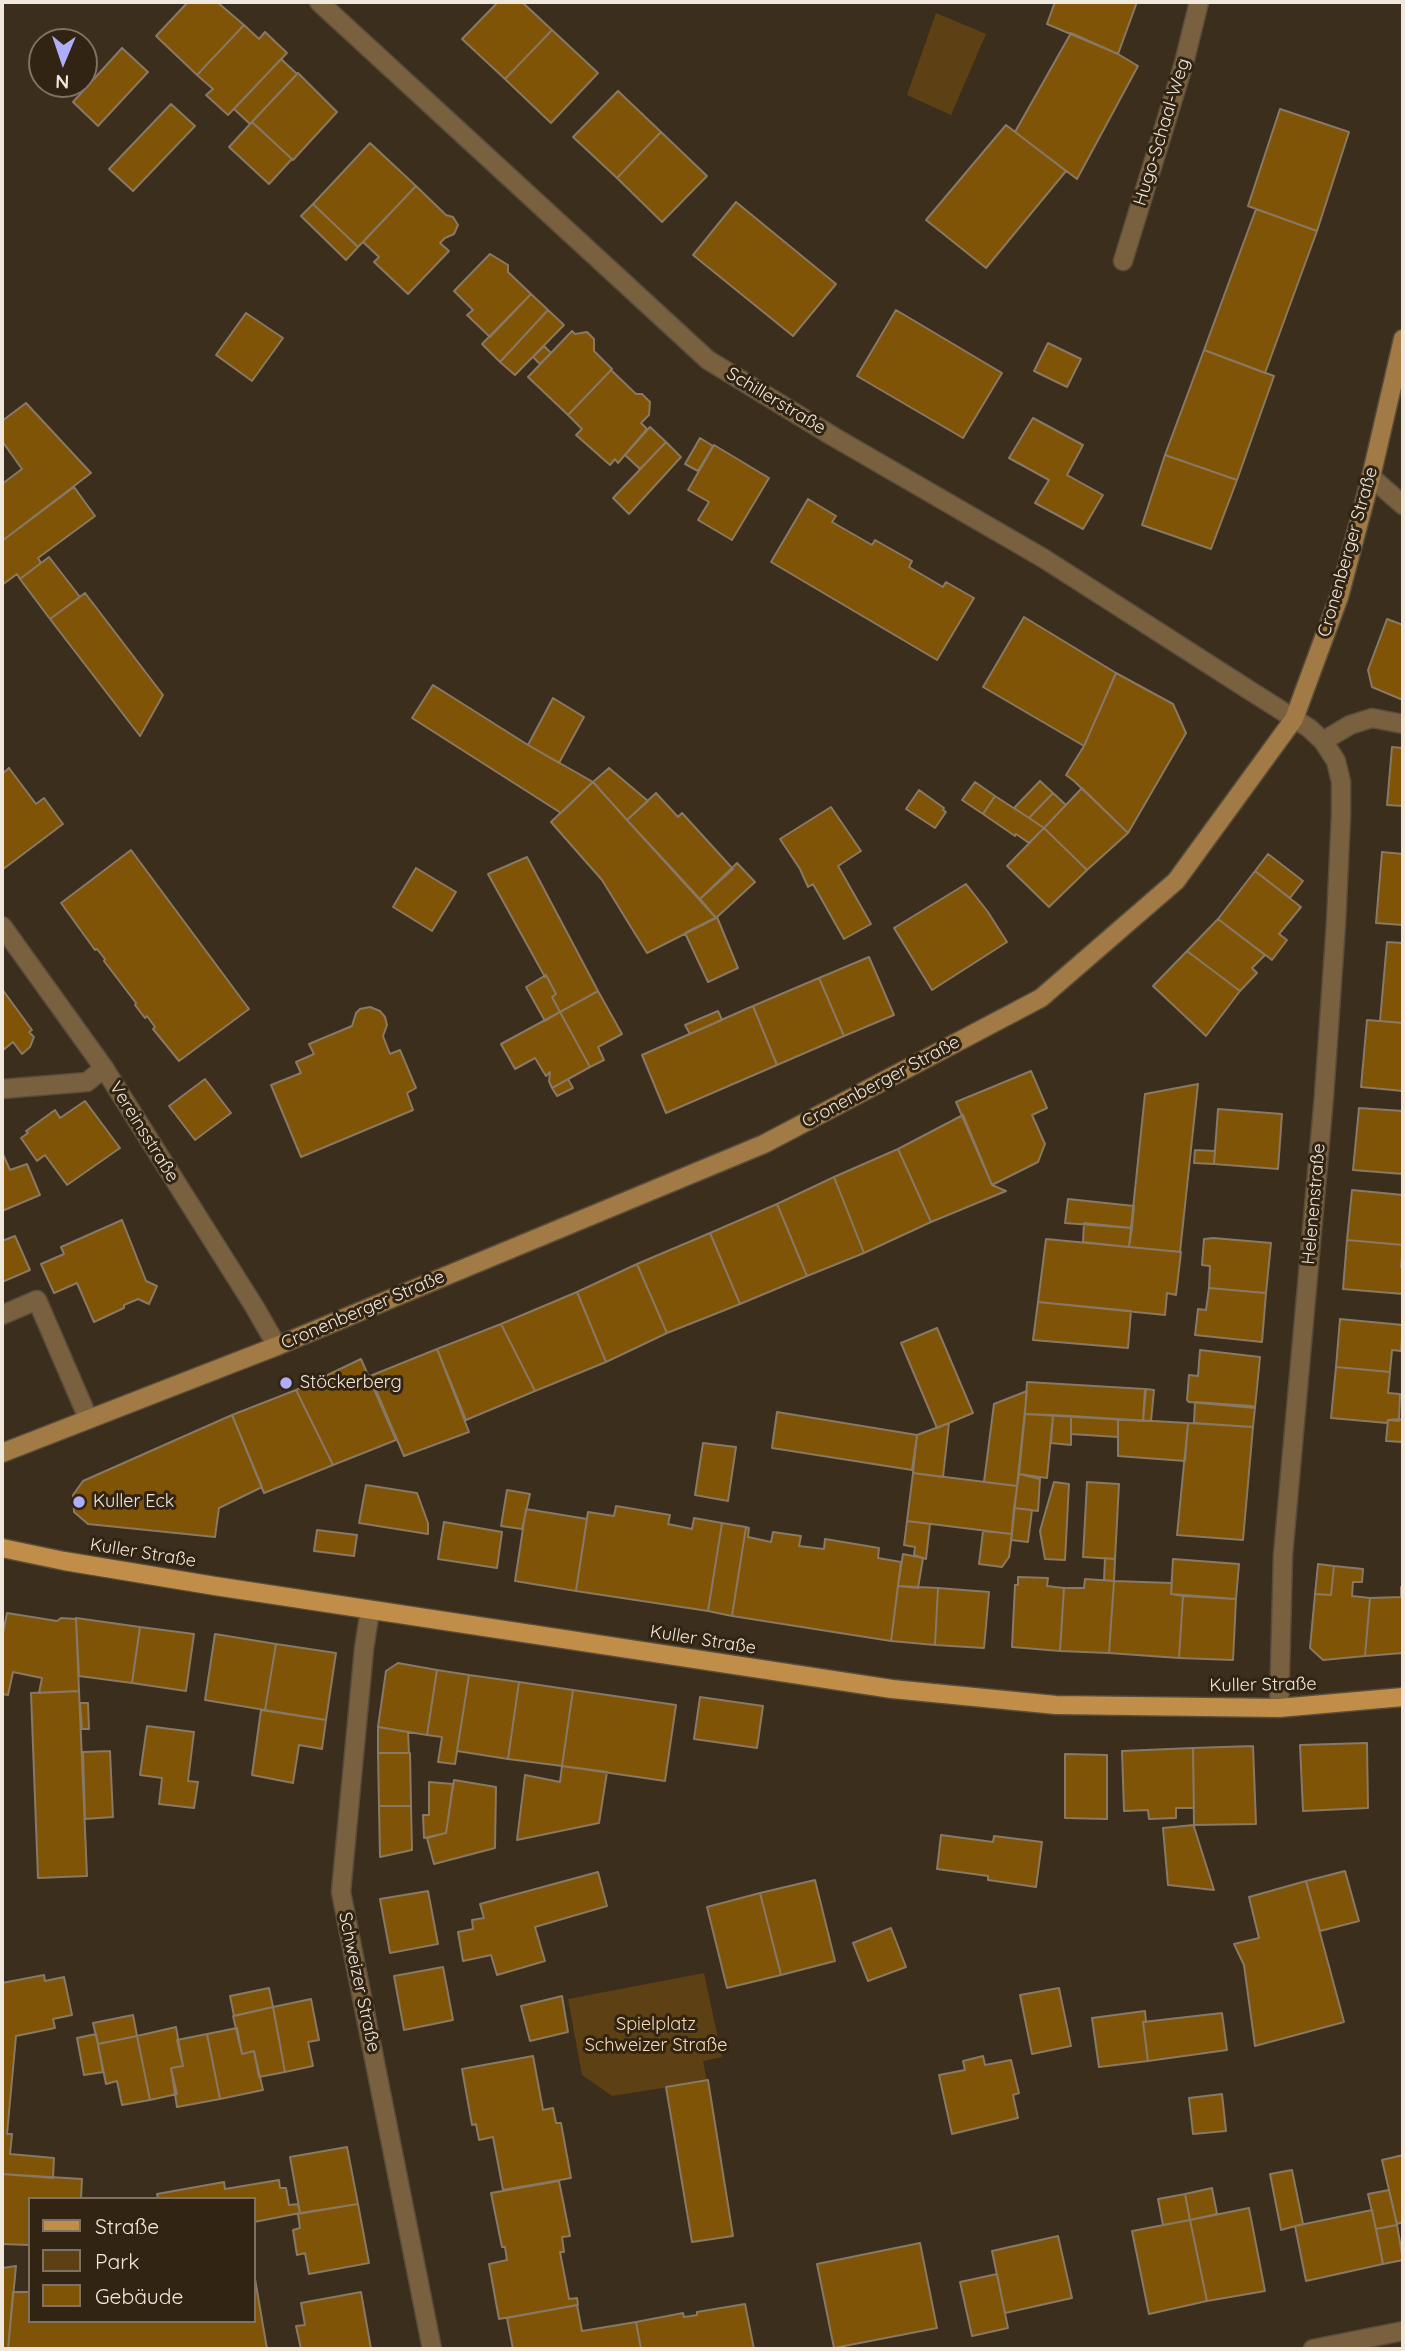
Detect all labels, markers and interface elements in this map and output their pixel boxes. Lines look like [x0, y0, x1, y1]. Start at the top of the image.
north arrow [28, 28, 98, 98]
street label: Hugo-Schaal-Weg [1129, 56, 1195, 208]
text: N [55, 70, 70, 94]
street label: Schillerstraße [722, 363, 830, 439]
street label: Cronenberger Straße [1313, 465, 1383, 639]
street label: Cronenberger Straße [798, 1031, 964, 1133]
street label: Vereinsstraße [105, 1078, 183, 1186]
street label: Helenenstraße [1298, 1143, 1330, 1265]
street label: Cronenberger Straße [278, 1266, 448, 1354]
place label: Stöckerberg [300, 1372, 402, 1394]
marker: Stöckerberg [278, 1375, 294, 1391]
place label: Kuller Eck [93, 1491, 174, 1513]
marker: Kuller Eck [71, 1494, 87, 1510]
street label: Kuller Straße [88, 1534, 198, 1572]
street label: Kuller Straße [648, 1621, 758, 1659]
street label: Kuller Straße [1209, 1673, 1317, 1697]
street label: Schweizer Straße [334, 1910, 384, 2054]
park label: Spielplatz Schweizer Straße [585, 2014, 727, 2056]
legend [28, 2197, 256, 2323]
text: Straße [95, 2213, 159, 2239]
text: Park [95, 2248, 139, 2274]
text: Gebäude [95, 2283, 183, 2309]

